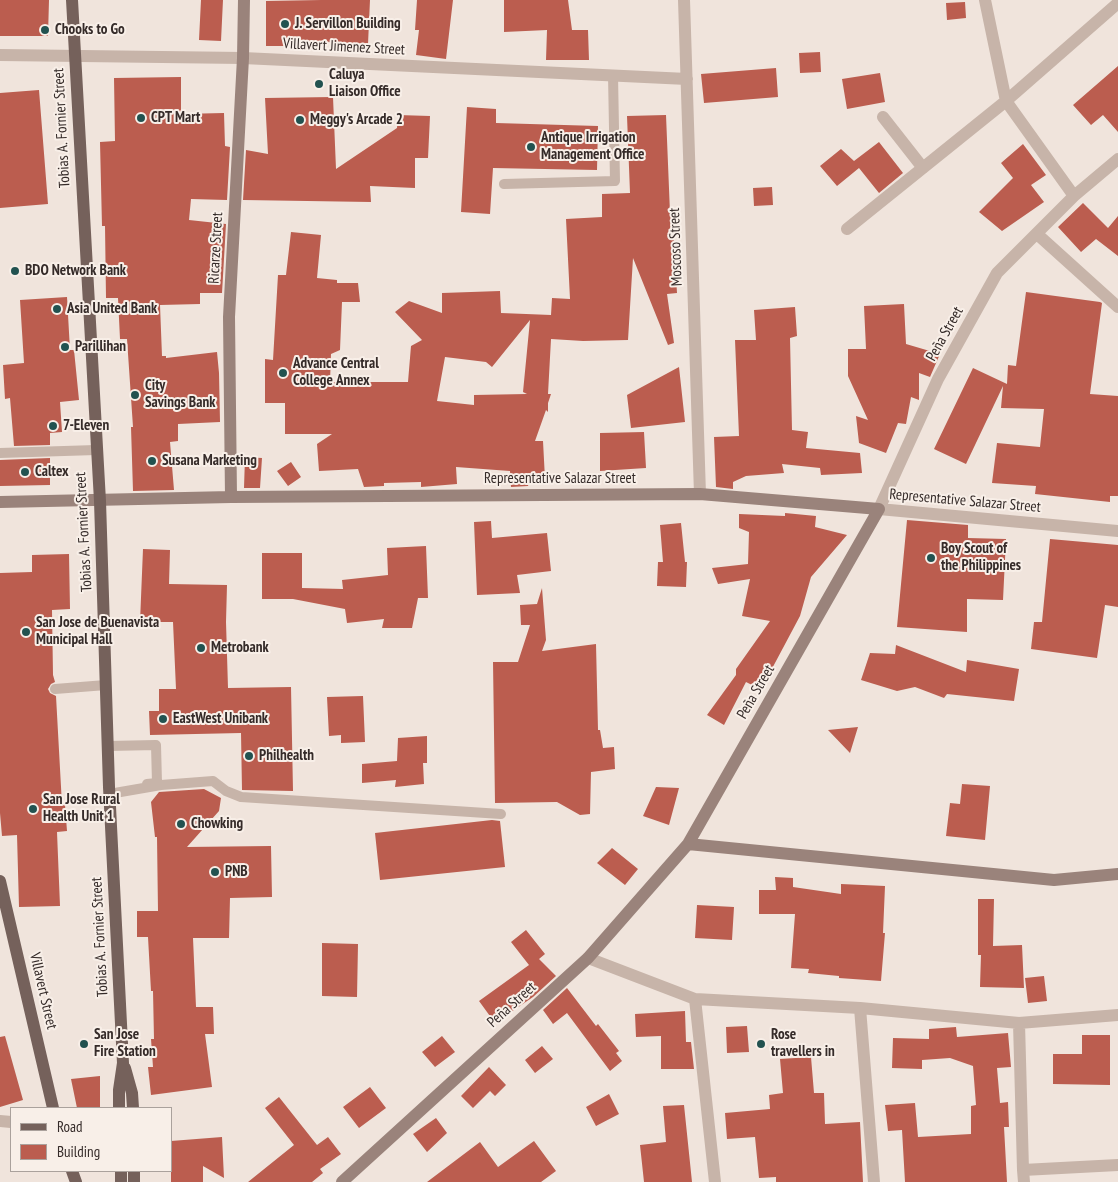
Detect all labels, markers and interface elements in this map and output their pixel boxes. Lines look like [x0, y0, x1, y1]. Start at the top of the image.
place label: J. Servillon Building [295, 15, 401, 33]
marker: J. Servillon Building [279, 18, 291, 30]
place label: Chooks to Go [55, 21, 125, 39]
marker: Chooks to Go [39, 24, 51, 36]
street label: Villavert Jimenez Street [283, 35, 405, 59]
place label: Caluya Liaison Office [329, 66, 401, 101]
street label: Tobias A. Fornier Street [50, 68, 74, 188]
marker: Caluya Liaison Office [313, 78, 325, 90]
place label: CPT Mart [151, 109, 200, 127]
place label: Meggy's Arcade 2 [310, 111, 403, 129]
marker: CPT Mart [135, 112, 147, 124]
marker: Meggy's Arcade 2 [294, 114, 306, 126]
place label: Antique Irrigation Management Office [541, 129, 644, 164]
marker: Antique Irrigation Management Office [525, 141, 537, 153]
street label: Moscoso Street [666, 207, 686, 287]
street label: Ricarze Street [205, 212, 227, 284]
place label: BDO Network Bank [25, 262, 126, 280]
marker: BDO Network Bank [9, 265, 21, 277]
place label: Asia United Bank [67, 300, 157, 318]
marker: Asia United Bank [51, 303, 63, 315]
street label: Peña Street [923, 304, 967, 364]
place label: Parillihan [75, 338, 126, 356]
marker: Parillihan [59, 341, 71, 353]
place label: Advance Central College Annex [293, 355, 379, 390]
marker: Advance Central College Annex [277, 367, 289, 379]
place label: City Savings Bank [145, 377, 215, 412]
marker: City Savings Bank [129, 389, 141, 401]
place label: 7-Eleven [63, 417, 109, 435]
marker: 7-Eleven [47, 420, 59, 432]
place label: Susana Marketing [162, 452, 257, 470]
marker: Susana Marketing [146, 455, 158, 467]
place label: Caltex [35, 463, 69, 481]
marker: Caltex [19, 466, 31, 478]
street label: Representative Salazar Street [484, 470, 636, 488]
street label: Tobias A. Fornier Street [72, 472, 96, 592]
street label: Representative Salazar Street [889, 485, 1041, 517]
place label: Boy Scout of the Philippines [941, 540, 1021, 575]
marker: Boy Scout of the Philippines [925, 552, 937, 564]
place label: San Jose de Buenavista Municipal Hall [36, 614, 159, 649]
marker: San Jose de Buenavista Municipal Hall [20, 626, 32, 638]
place label: Metrobank [211, 639, 269, 657]
marker: Metrobank [195, 642, 207, 654]
street label: Peña Street [733, 662, 779, 722]
place label: EastWest Unibank [173, 710, 268, 728]
marker: EastWest Unibank [157, 713, 169, 725]
place label: Philhealth [259, 747, 314, 765]
marker: Philhealth [243, 750, 255, 762]
place label: San Jose Rural Health Unit 1 [43, 791, 120, 826]
marker: San Jose Rural Health Unit 1 [27, 803, 39, 815]
place label: Chowking [191, 815, 243, 833]
marker: Chowking [175, 818, 187, 830]
place label: PNB [225, 863, 248, 881]
marker: PNB [209, 866, 221, 878]
street label: Tobias A. Fornier Street [88, 877, 112, 997]
street label: Villavert Street [25, 951, 61, 1031]
street label: Peña Street [484, 978, 540, 1032]
place label: San Jose Fire Station [94, 1026, 156, 1061]
place label: Rose travellers in [771, 1026, 835, 1061]
marker: San Jose Fire Station [78, 1038, 90, 1050]
marker: Rose travellers in [755, 1038, 767, 1050]
legend [10, 1107, 172, 1172]
text: Road [57, 1117, 83, 1136]
text: Building [57, 1142, 100, 1161]

